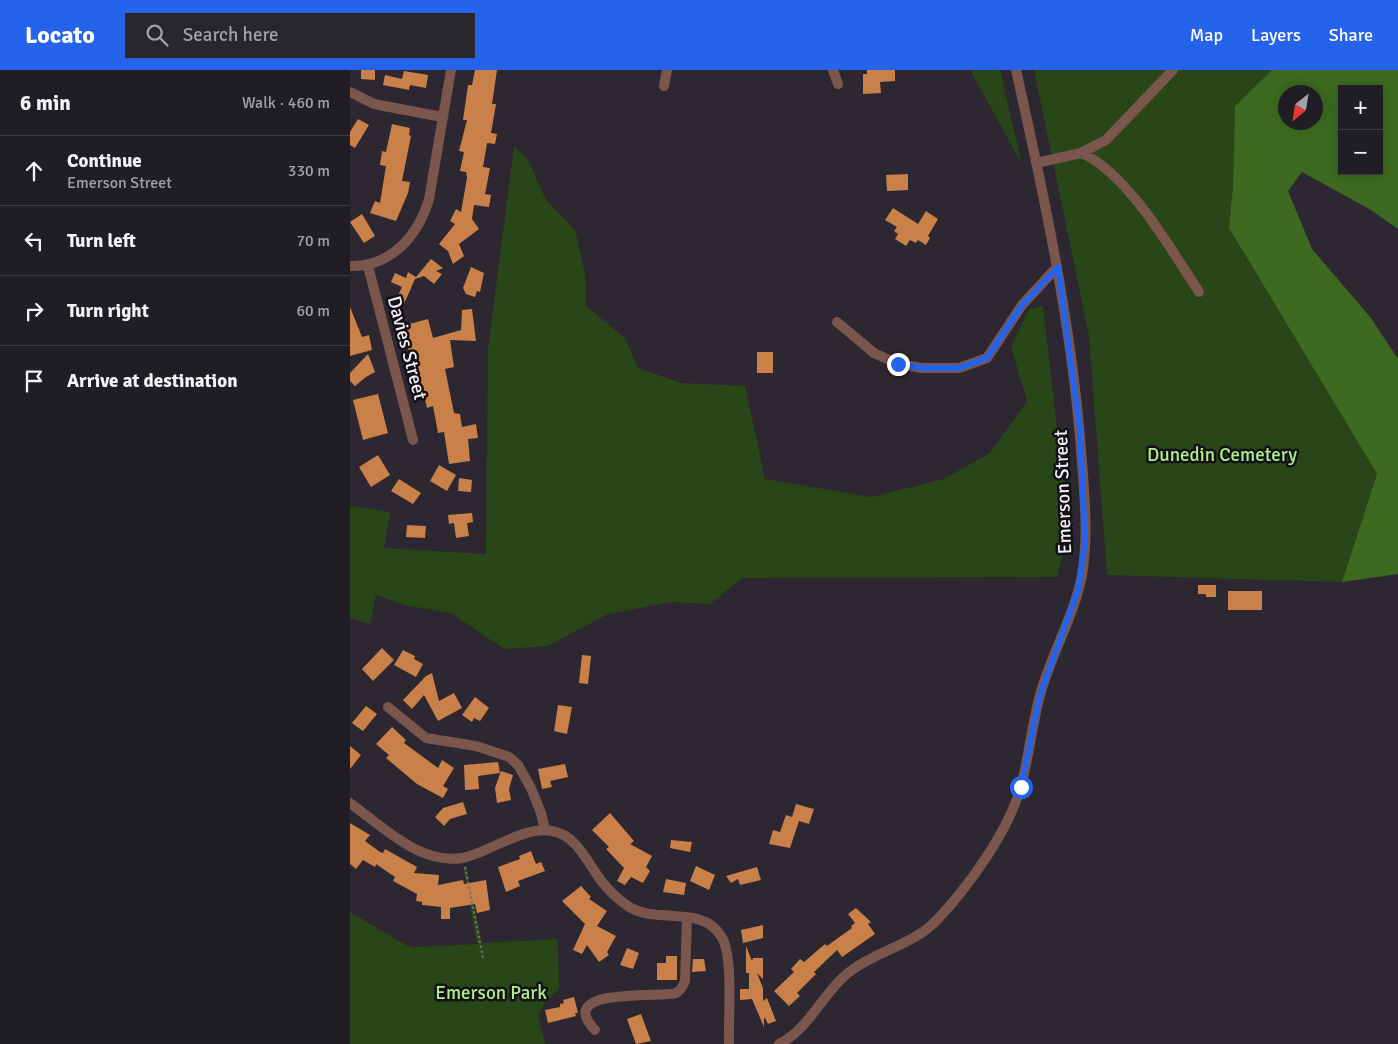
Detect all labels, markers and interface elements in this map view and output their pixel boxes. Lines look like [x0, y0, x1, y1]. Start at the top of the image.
search box [125, 13, 475, 58]
text: Locato [25, 20, 95, 50]
icon: search [143, 21, 171, 49]
text: Search here [183, 23, 279, 47]
text: Map [1190, 24, 1223, 46]
text: Layers [1251, 24, 1301, 46]
text: Share [1329, 24, 1373, 46]
north arrow [1278, 85, 1323, 130]
map controls [1338, 85, 1383, 175]
button: + [1338, 85, 1383, 130]
text: 6 min [20, 90, 71, 116]
text: Walk · 460 m [242, 93, 330, 113]
button: − [1338, 130, 1383, 175]
text: Continue [67, 149, 142, 173]
icon: ahead [20, 157, 48, 185]
text: 330 m [288, 161, 330, 181]
text: Emerson Street [67, 173, 172, 193]
icon: left [20, 227, 48, 255]
text: Turn left [67, 229, 136, 253]
text: 70 m [296, 231, 330, 251]
street label: Davies Street [382, 293, 432, 403]
icon: right [20, 297, 48, 325]
text: Turn right [67, 299, 149, 323]
text: 60 m [296, 301, 330, 321]
route end [887, 353, 910, 376]
icon: arrive [20, 367, 48, 395]
text: Arrive at destination [67, 369, 238, 393]
street label: Emerson Street [1049, 429, 1077, 555]
park label: Dunedin Cemetery [1147, 443, 1297, 467]
route start [1010, 776, 1033, 799]
park label: Emerson Park [435, 981, 547, 1005]

